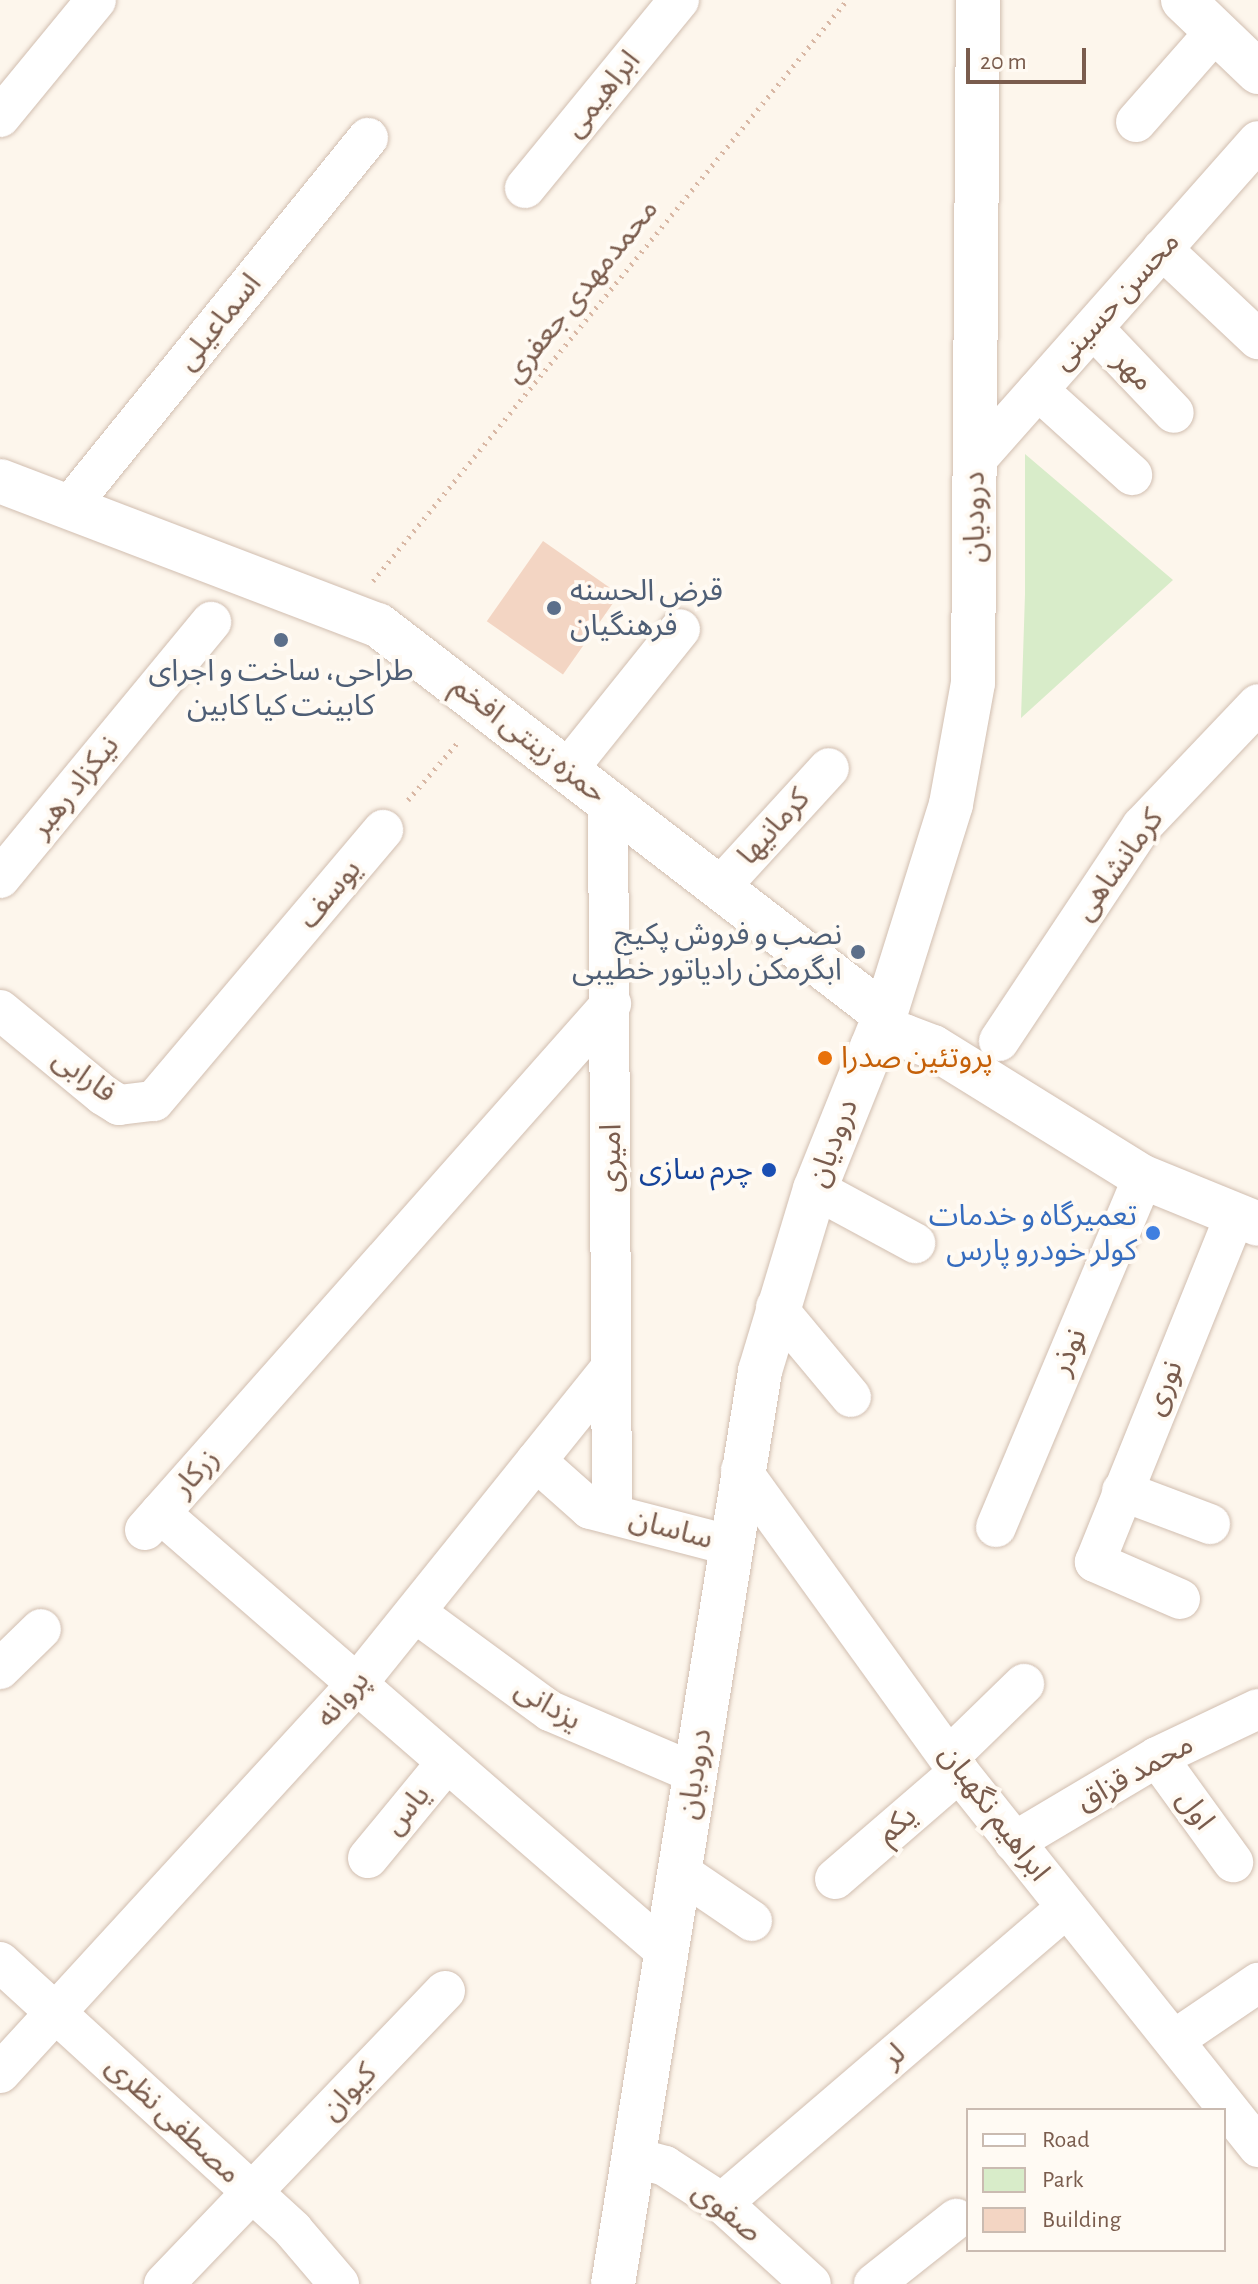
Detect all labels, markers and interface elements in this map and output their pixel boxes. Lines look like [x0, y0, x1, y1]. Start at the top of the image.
scale bar [970, 32, 1090, 82]
street label: ابراهیمی [556, 43, 648, 145]
text: 20 m [980, 50, 1027, 74]
street label: محمدمهدی جعفری [496, 192, 666, 390]
street label: محسن حسینی [1044, 224, 1188, 378]
street label: اسماعیلی [169, 266, 269, 378]
street label: مهر [1105, 343, 1161, 399]
street label: درودیان [957, 471, 993, 563]
place label: قرض الحسنه فرهنگیان [570, 573, 723, 644]
marker: قرض الحسنه فرهنگیان [545, 599, 563, 617]
marker: طراحی، ساخت و اجرای کابینت کیا کابین [272, 631, 290, 649]
place label: طراحی، ساخت و اجرای کابینت کیا کابین [148, 653, 414, 724]
street label: حمزه زینتی افخم [444, 668, 614, 812]
street label: نیکزاد رهبر [23, 729, 127, 845]
street label: کرمانیها [730, 781, 818, 873]
street label: کرمانشاهی [1066, 802, 1172, 928]
street label: یوسف [291, 852, 369, 936]
place label: نصب و فروش پکیج ابگرمکن رادیاتور خطیبی [572, 917, 842, 988]
marker: نصب و فروش پکیج ابگرمکن رادیاتور خطیبی [849, 943, 867, 961]
place label: پروتئین صدرا [841, 1040, 993, 1076]
street label: فارابی [45, 1041, 123, 1111]
marker: پروتئین صدرا [816, 1049, 834, 1067]
street label: درودیان [800, 1094, 866, 1192]
street label: امیری [593, 1124, 629, 1192]
place label: چرم سازی [639, 1152, 753, 1188]
marker: چرم سازی [760, 1161, 778, 1179]
place label: تعمیرگاه و خدمات کولر خودرو پارس [929, 1198, 1137, 1268]
marker: تعمیرگاه و خدمات کولر خودرو پارس [1144, 1224, 1162, 1242]
street label: نوذر [1043, 1323, 1095, 1381]
street label: نوری [1137, 1355, 1191, 1421]
street label: زرکار [165, 1441, 227, 1505]
street label: ساسان [625, 1501, 717, 1557]
street label: پروانه [308, 1663, 378, 1735]
street label: یزدانی [508, 1671, 588, 1739]
street label: درودیان [670, 1726, 720, 1822]
street label: محمد قزاق [1070, 1726, 1200, 1820]
street label: ابراهیم نگهبان [931, 1738, 1057, 1888]
street label: یاس [376, 1778, 438, 1842]
street label: اول [1168, 1783, 1222, 1837]
street label: یکم [870, 1798, 924, 1852]
street label: لر [875, 2036, 913, 2076]
street label: مصطفی نظری [98, 2048, 248, 2192]
street label: کیوان [313, 2056, 385, 2128]
legend [966, 2108, 1226, 2252]
text: Road [1042, 2128, 1090, 2152]
text: Park [1042, 2168, 1083, 2192]
street label: صفوی [685, 2174, 769, 2250]
text: Building [1042, 2208, 1121, 2232]

